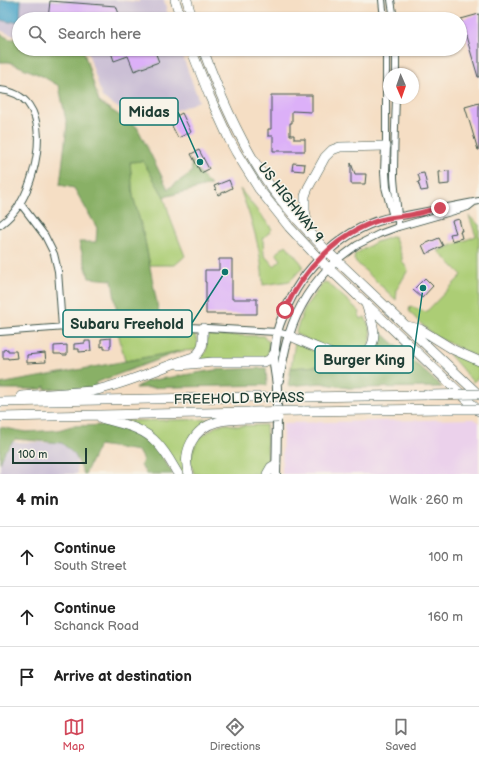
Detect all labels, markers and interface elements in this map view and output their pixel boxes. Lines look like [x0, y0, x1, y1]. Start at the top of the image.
search box [12, 12, 467, 56]
icon: search [26, 23, 48, 45]
text: Search here [58, 25, 141, 44]
north arrow [383, 68, 419, 104]
callout: Midas [120, 98, 178, 125]
text: Midas [128, 103, 170, 122]
street label: US HIGHWAY 9 [254, 159, 327, 246]
route end [431, 199, 449, 217]
route start [276, 301, 294, 319]
callout: Subaru Freehold [63, 310, 192, 337]
text: Subaru Freehold [70, 315, 184, 334]
callout: Burger King [315, 346, 413, 373]
text: Burger King [323, 351, 405, 370]
street label: FREEHOLD BYPASS [173, 389, 305, 408]
scale bar [12, 446, 87, 465]
text: 100 m [18, 448, 47, 461]
text: 4 min [16, 490, 59, 510]
text: Walk · 260 m [389, 492, 463, 508]
text: Continue [54, 539, 116, 558]
icon: ahead [16, 546, 38, 568]
text: 100 m [428, 549, 463, 565]
text: South Street [54, 558, 127, 574]
text: Continue [54, 599, 116, 618]
icon: ahead [16, 606, 38, 628]
text: 160 m [428, 609, 463, 625]
text: Schanck Road [54, 618, 139, 634]
icon: arrive [16, 666, 38, 688]
text: Arrive at destination [54, 667, 192, 686]
tab: Map [63, 716, 85, 753]
tab: Directions [210, 716, 260, 753]
tab: Saved [386, 716, 416, 753]

